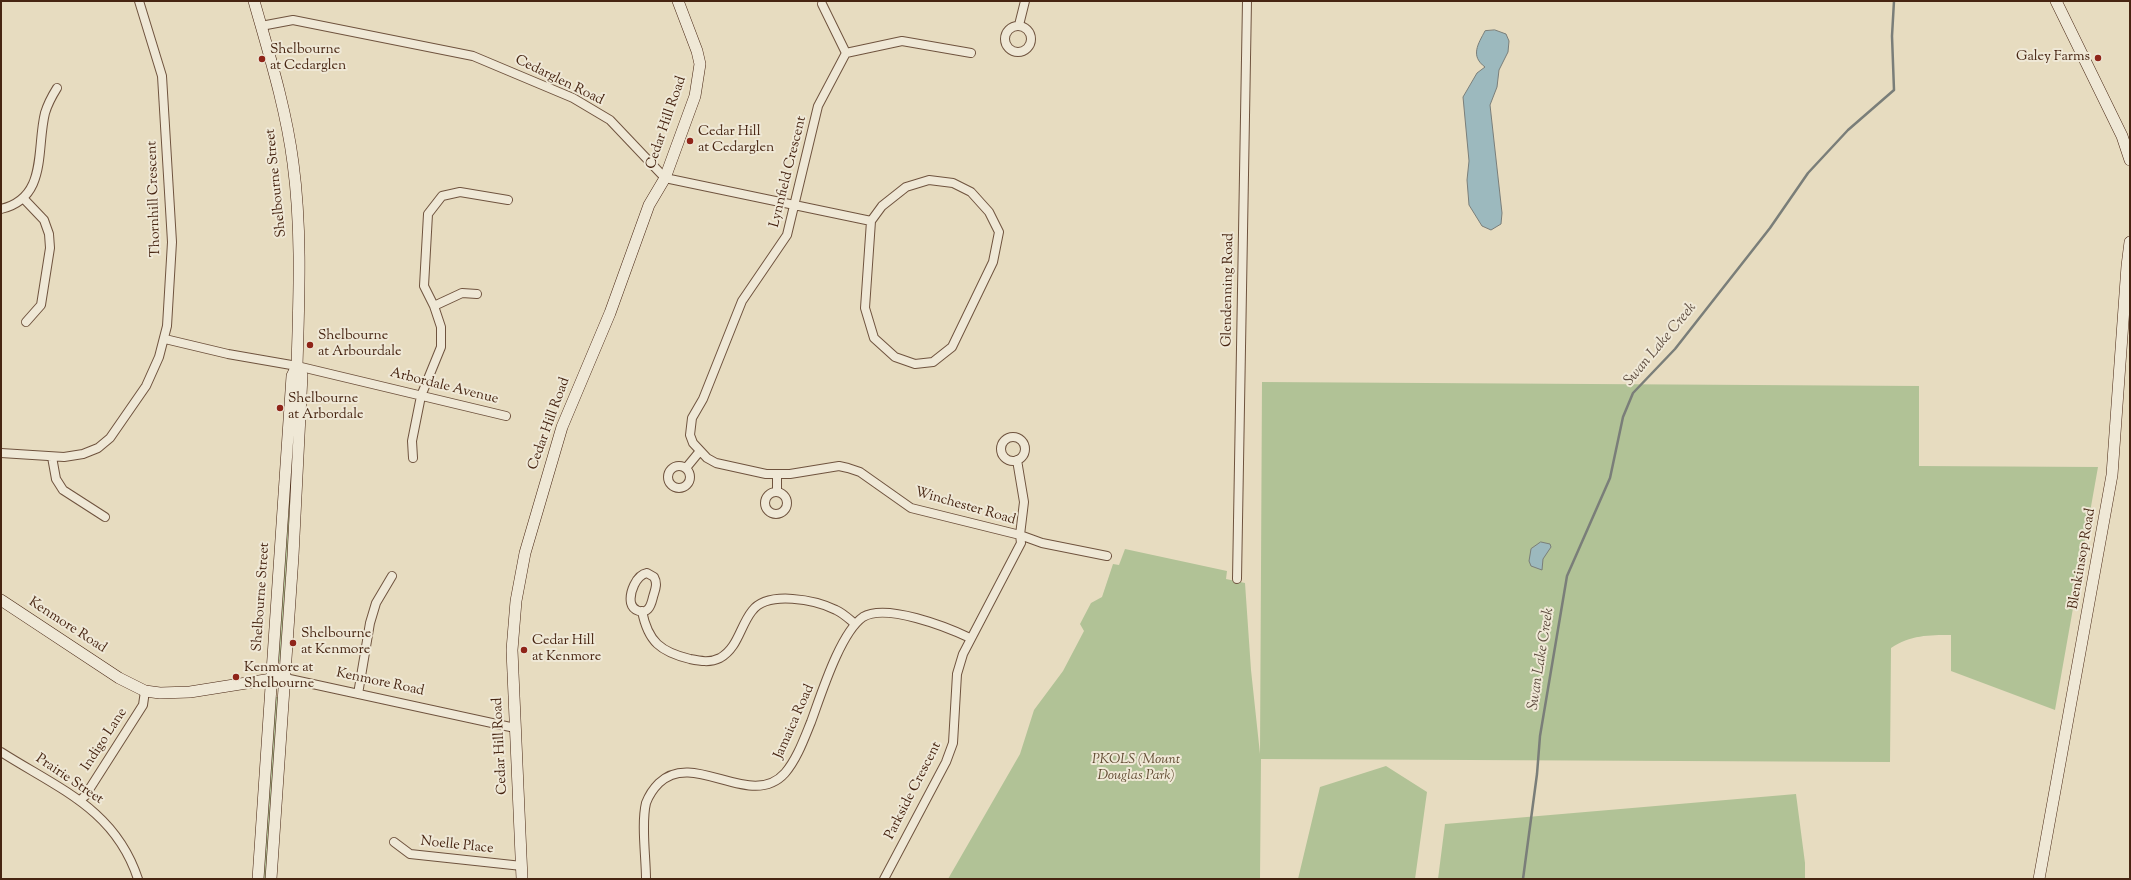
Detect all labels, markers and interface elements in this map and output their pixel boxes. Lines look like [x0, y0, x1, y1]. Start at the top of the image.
place label: Shelbourne at Cedarglen [270, 43, 346, 76]
place label: Galey Farms [2016, 50, 2090, 66]
street label: Cedarglen Road [512, 52, 606, 110]
marker: Galey Farms [2093, 53, 2103, 63]
marker: Shelbourne at Cedarglen [257, 54, 267, 64]
street label: Cedar Hill Road [643, 74, 691, 172]
street label: Lynnfield Crescent [767, 114, 811, 230]
place label: Cedar Hill at Cedarglen [698, 125, 774, 158]
street label: Shelbourne Street [263, 128, 291, 238]
marker: Cedar Hill at Cedarglen [685, 136, 695, 146]
street label: Thornhill Crescent [145, 141, 165, 257]
street label: Glendenning Road [1220, 233, 1238, 347]
water label: Swan Lake Creek [1621, 300, 1701, 390]
place label: Shelbourne at Arbourdale [318, 329, 402, 362]
marker: Shelbourne at Arbourdale [305, 340, 315, 350]
street label: Arbordale Avenue [388, 365, 500, 409]
street label: Cedar Hill Road [525, 375, 575, 473]
place label: Shelbourne at Arbordale [288, 392, 364, 424]
marker: Shelbourne at Arbordale [275, 403, 285, 413]
street label: Winchester Road [913, 485, 1017, 529]
street label: Blenkinsop Road [2066, 507, 2100, 611]
street label: Shelbourne Street [250, 542, 274, 652]
street label: Kenmore Road [25, 595, 109, 657]
water label: Swan Lake Creek [1525, 607, 1559, 711]
place label: Shelbourne at Kenmore [301, 627, 371, 660]
place label: Cedar Hill at Kenmore [532, 634, 601, 666]
marker: Shelbourne at Kenmore [288, 638, 298, 648]
marker: Cedar Hill at Kenmore [519, 645, 529, 655]
place label: Kenmore at Shelbourne [244, 661, 314, 694]
street label: Kenmore Road [334, 665, 426, 701]
marker: Kenmore at Shelbourne [231, 672, 241, 682]
street label: Jamaica Road [771, 682, 819, 762]
street label: Cedar Hill Road [490, 697, 512, 795]
street label: Indigo Lane [78, 705, 132, 775]
street label: Parkside Crescent [882, 739, 946, 843]
street label: Prairie Street [32, 751, 106, 809]
park label: PKOLS (Mount Douglas Park) [1092, 753, 1180, 786]
street label: Noelle Place [420, 834, 494, 858]

